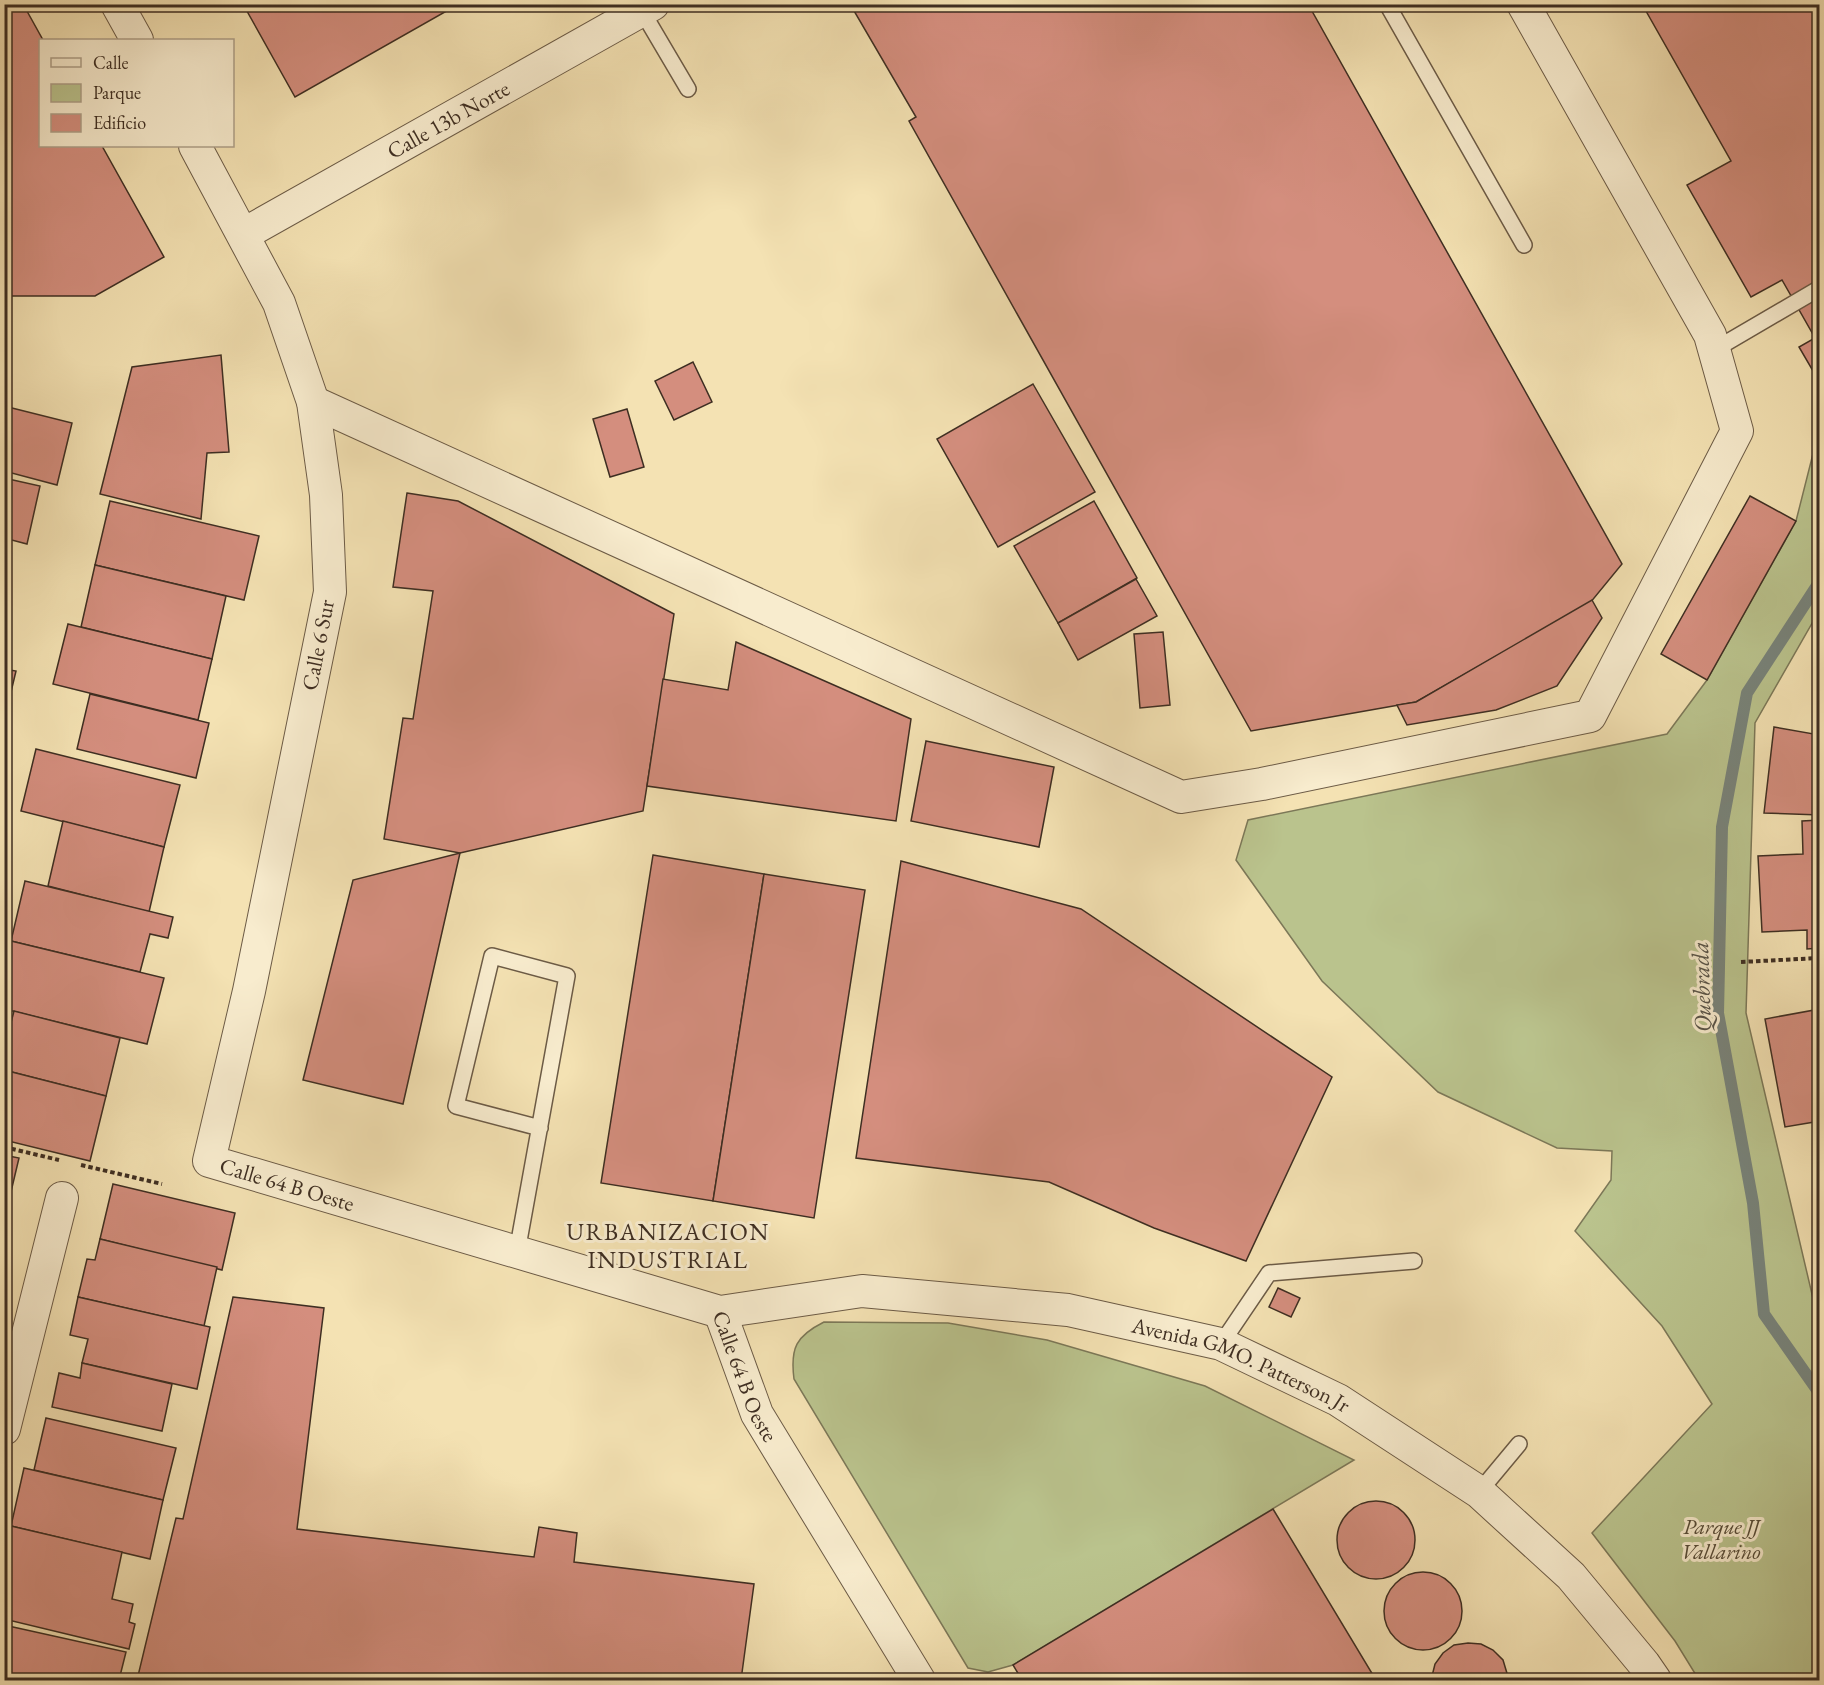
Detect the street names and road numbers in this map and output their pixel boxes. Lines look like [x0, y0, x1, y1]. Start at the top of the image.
street label: Calle 13b Norte [382, 73, 515, 165]
street label: Calle 6 Sur [295, 596, 341, 693]
street label: Calle 64 B Oeste [216, 1151, 358, 1218]
street label: Calle 64 B Oeste [706, 1307, 785, 1447]
street label: Avenida GMO. Patterson Jr [1128, 1310, 1357, 1419]

